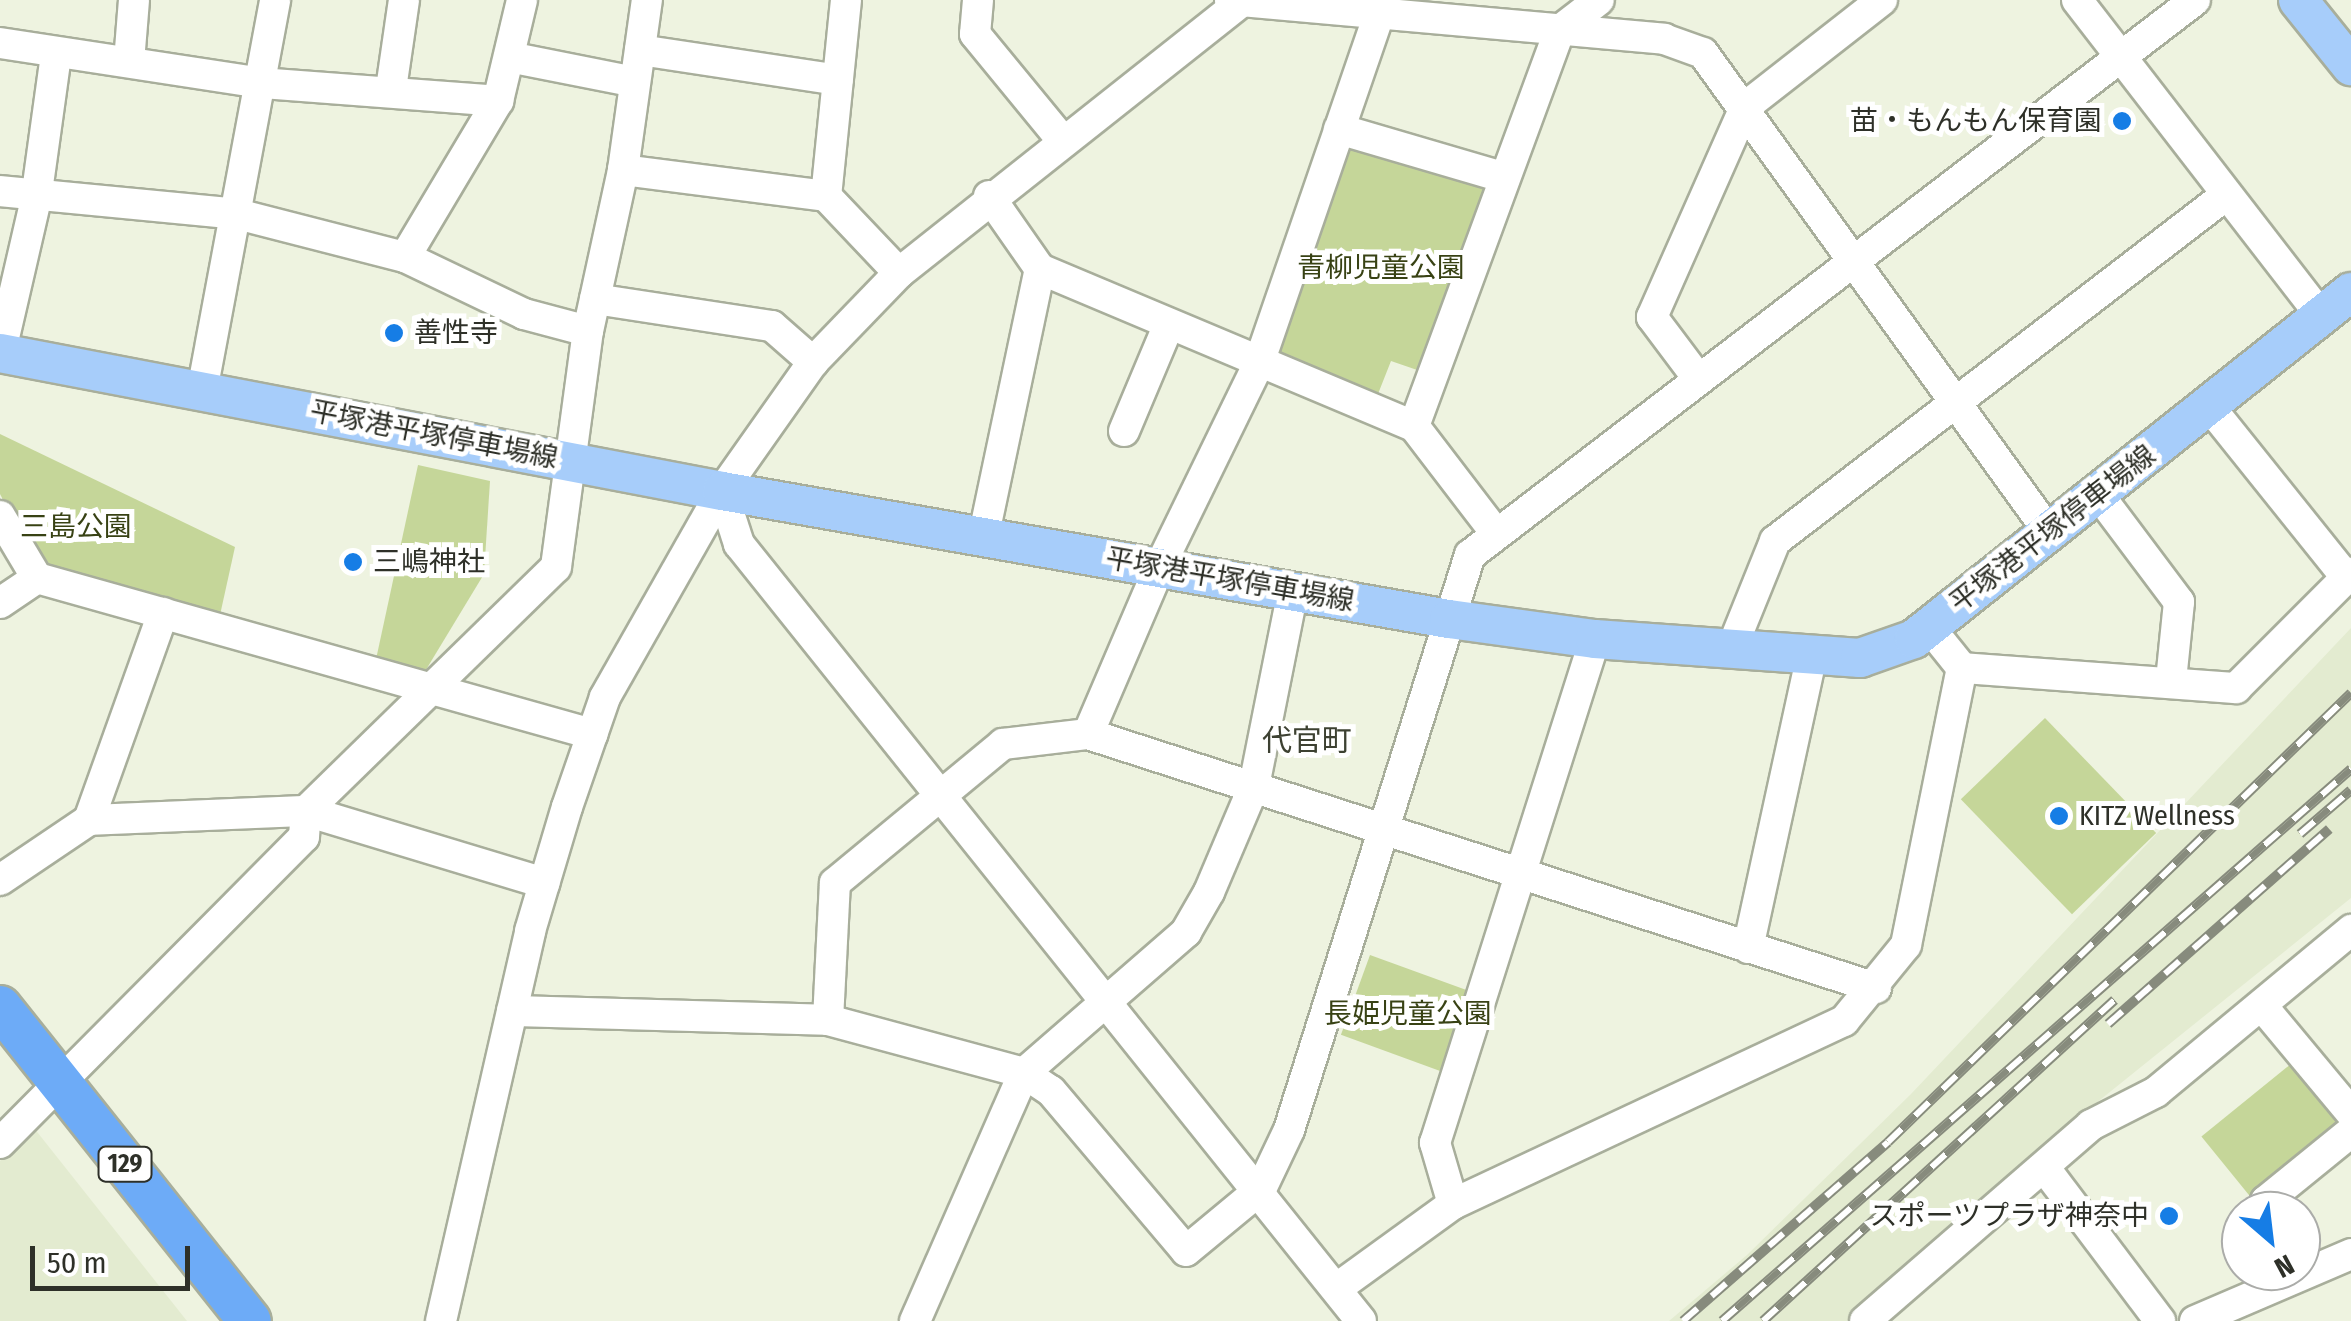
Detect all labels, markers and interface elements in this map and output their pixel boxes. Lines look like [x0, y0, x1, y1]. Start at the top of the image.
place label: 苗・もんもん保育園 [1850, 104, 2102, 138]
marker: 苗・もんもん保育園 [2111, 110, 2133, 132]
park label: 青柳児童公園 [1297, 251, 1465, 285]
place label: 善性寺 [414, 316, 498, 350]
marker: 善性寺 [383, 322, 405, 344]
street label: 平塚港平塚停車場線 [307, 394, 561, 476]
street label: 平塚港平塚停車場線 [1943, 438, 2163, 620]
park label: 三島公園 [20, 510, 132, 544]
street label: 平塚港平塚停車場線 [1103, 542, 1357, 618]
place label: 三嶋神社 [373, 545, 485, 579]
marker: 三嶋神社 [342, 551, 364, 573]
district label: 代官町 [1262, 723, 1352, 759]
place label: KITZ Wellness [2079, 799, 2235, 833]
marker: KITZ Wellness [2048, 805, 2070, 827]
park label: 長姫児童公園 [1324, 997, 1492, 1031]
road number: 129 [98, 1144, 152, 1184]
north arrow [2221, 1191, 2321, 1291]
place label: スポーツプラザ神奈中 [1869, 1199, 2149, 1233]
marker: スポーツプラザ神奈中 [2158, 1205, 2180, 1227]
scale bar [35, 1226, 195, 1288]
text: 50 m [47, 1245, 107, 1281]
text: N [2269, 1248, 2300, 1285]

